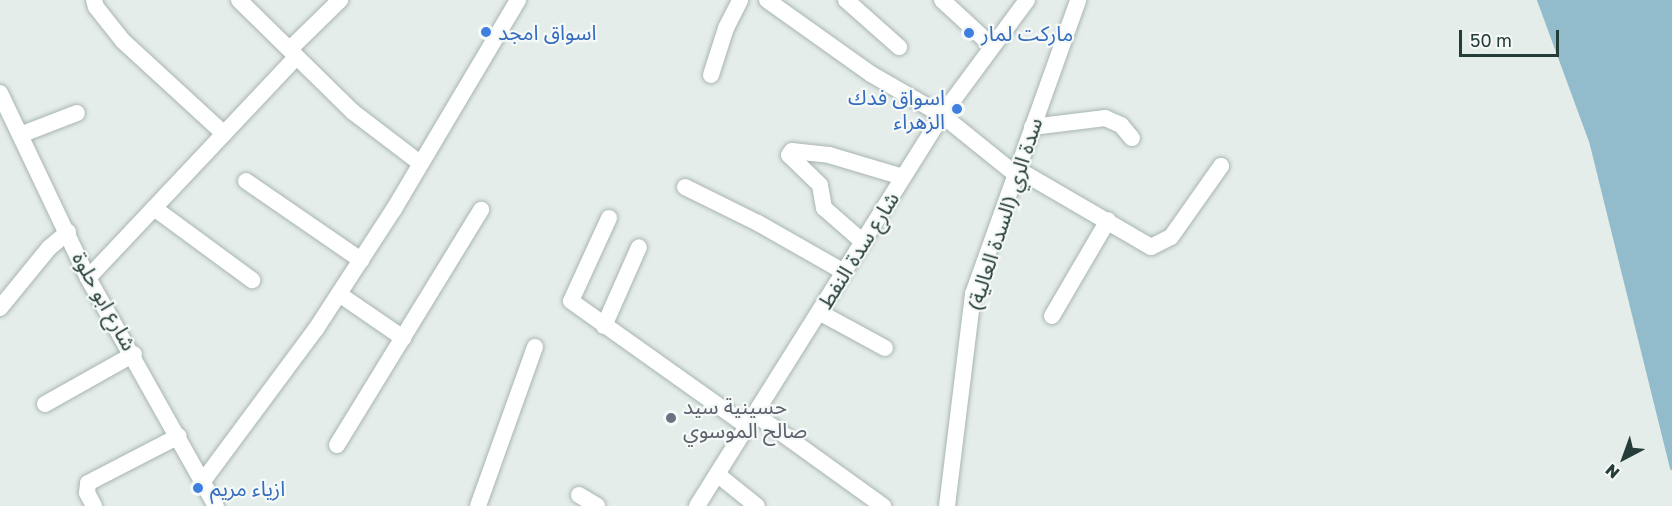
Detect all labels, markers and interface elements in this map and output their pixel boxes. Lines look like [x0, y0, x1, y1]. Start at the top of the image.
scale bar [1462, 18, 1562, 56]
place label: اسواق امجد [498, 19, 596, 45]
place label: ماركت لمار [981, 20, 1073, 46]
marker: اسواق امجد [479, 25, 493, 39]
marker: ماركت لمار [962, 26, 976, 40]
text: 50 m [1470, 29, 1512, 51]
place label: اسواق فدك الزهراء [848, 84, 945, 134]
marker: اسواق فدك الزهراء [950, 102, 964, 116]
street label: سدة الري (السدة العالية) [961, 114, 1047, 314]
street label: شارع سدة النفط [812, 187, 904, 313]
street label: شارع ابو حلوة [68, 247, 142, 355]
place label: حسينية سيد صالح الموسوي [683, 393, 807, 443]
marker: حسينية سيد صالح الموسوي [664, 411, 678, 425]
north arrow [1594, 428, 1654, 488]
text: N [1601, 460, 1623, 483]
place label: ازياء مريم [210, 475, 285, 501]
marker: ازياء مريم [191, 481, 205, 495]

